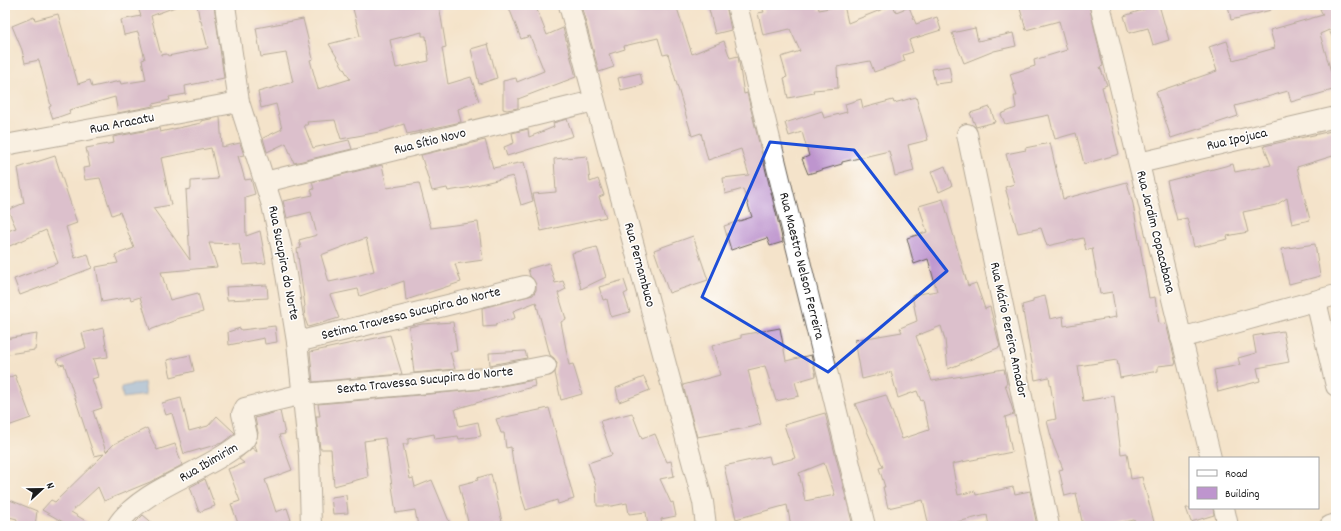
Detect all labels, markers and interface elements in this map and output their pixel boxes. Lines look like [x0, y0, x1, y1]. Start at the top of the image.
street label: Rua Aracatu [88, 108, 156, 140]
street label: Rua Sítio Novo [392, 123, 468, 161]
street label: Rua Ipojuca [1205, 123, 1270, 157]
street label: Rua Jardim Copacabana [1130, 169, 1180, 296]
street label: Rua Maestro Nelson Ferreira [773, 190, 829, 342]
street label: Rua Sucupira do Norte [262, 204, 304, 322]
street label: Rua Pernambuco [618, 220, 660, 310]
street label: Rua Mário Pereira Amador [984, 260, 1032, 400]
street label: Setima Travessa Sucupira do Norte [319, 282, 503, 346]
street label: Sexta Travessa Sucupira do Norte [336, 362, 514, 400]
street label: Rua Ibimirim [176, 438, 242, 488]
legend [1189, 457, 1319, 509]
text: Road [1225, 466, 1247, 483]
north arrow [22, 469, 62, 509]
text: N [41, 480, 58, 492]
text: Building [1225, 486, 1260, 503]

